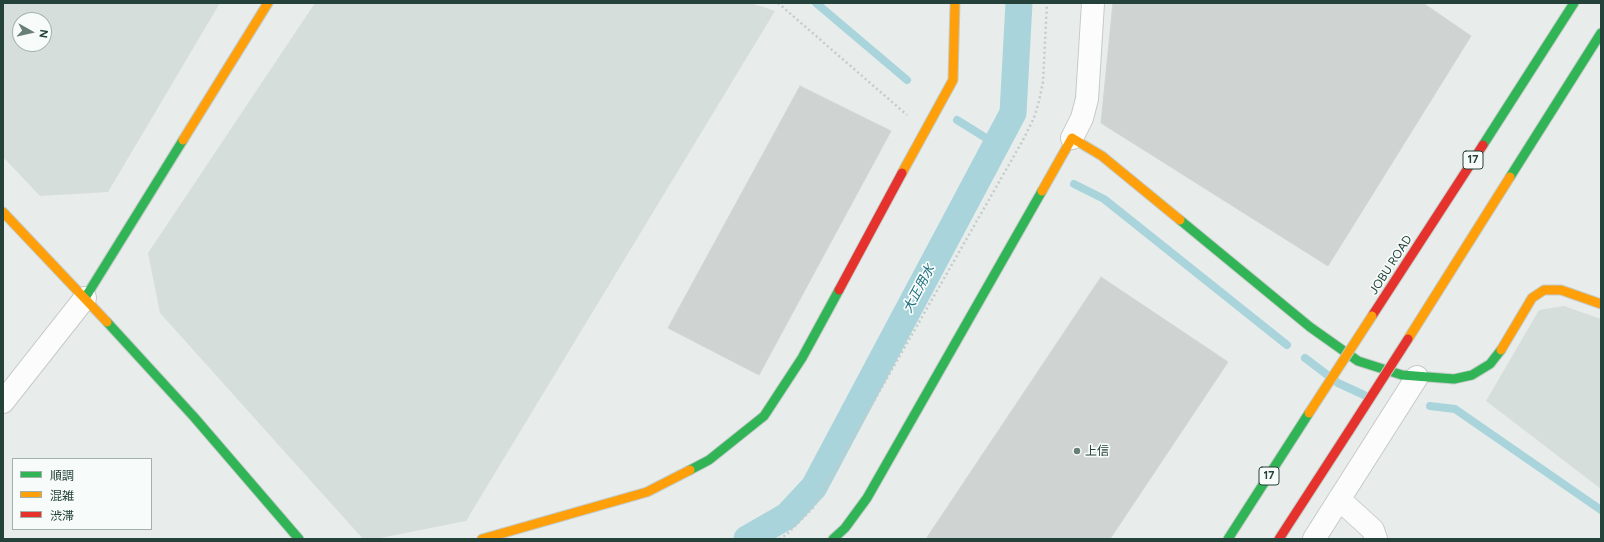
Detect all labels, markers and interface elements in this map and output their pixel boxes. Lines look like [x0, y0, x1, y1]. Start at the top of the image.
north arrow [12, 12, 52, 52]
text: N [36, 28, 50, 39]
road number: 17 [1463, 151, 1483, 169]
street label: JOBU ROAD [1367, 233, 1415, 297]
water label: 大正用水 [900, 262, 938, 316]
place label: 上信 [1085, 444, 1109, 458]
marker: 上信 [1072, 446, 1082, 456]
legend [12, 458, 152, 530]
road number: 17 [1259, 467, 1279, 485]
text: 順調 [50, 469, 74, 483]
text: 混雑 [50, 489, 74, 503]
text: 渋滞 [50, 509, 74, 523]

